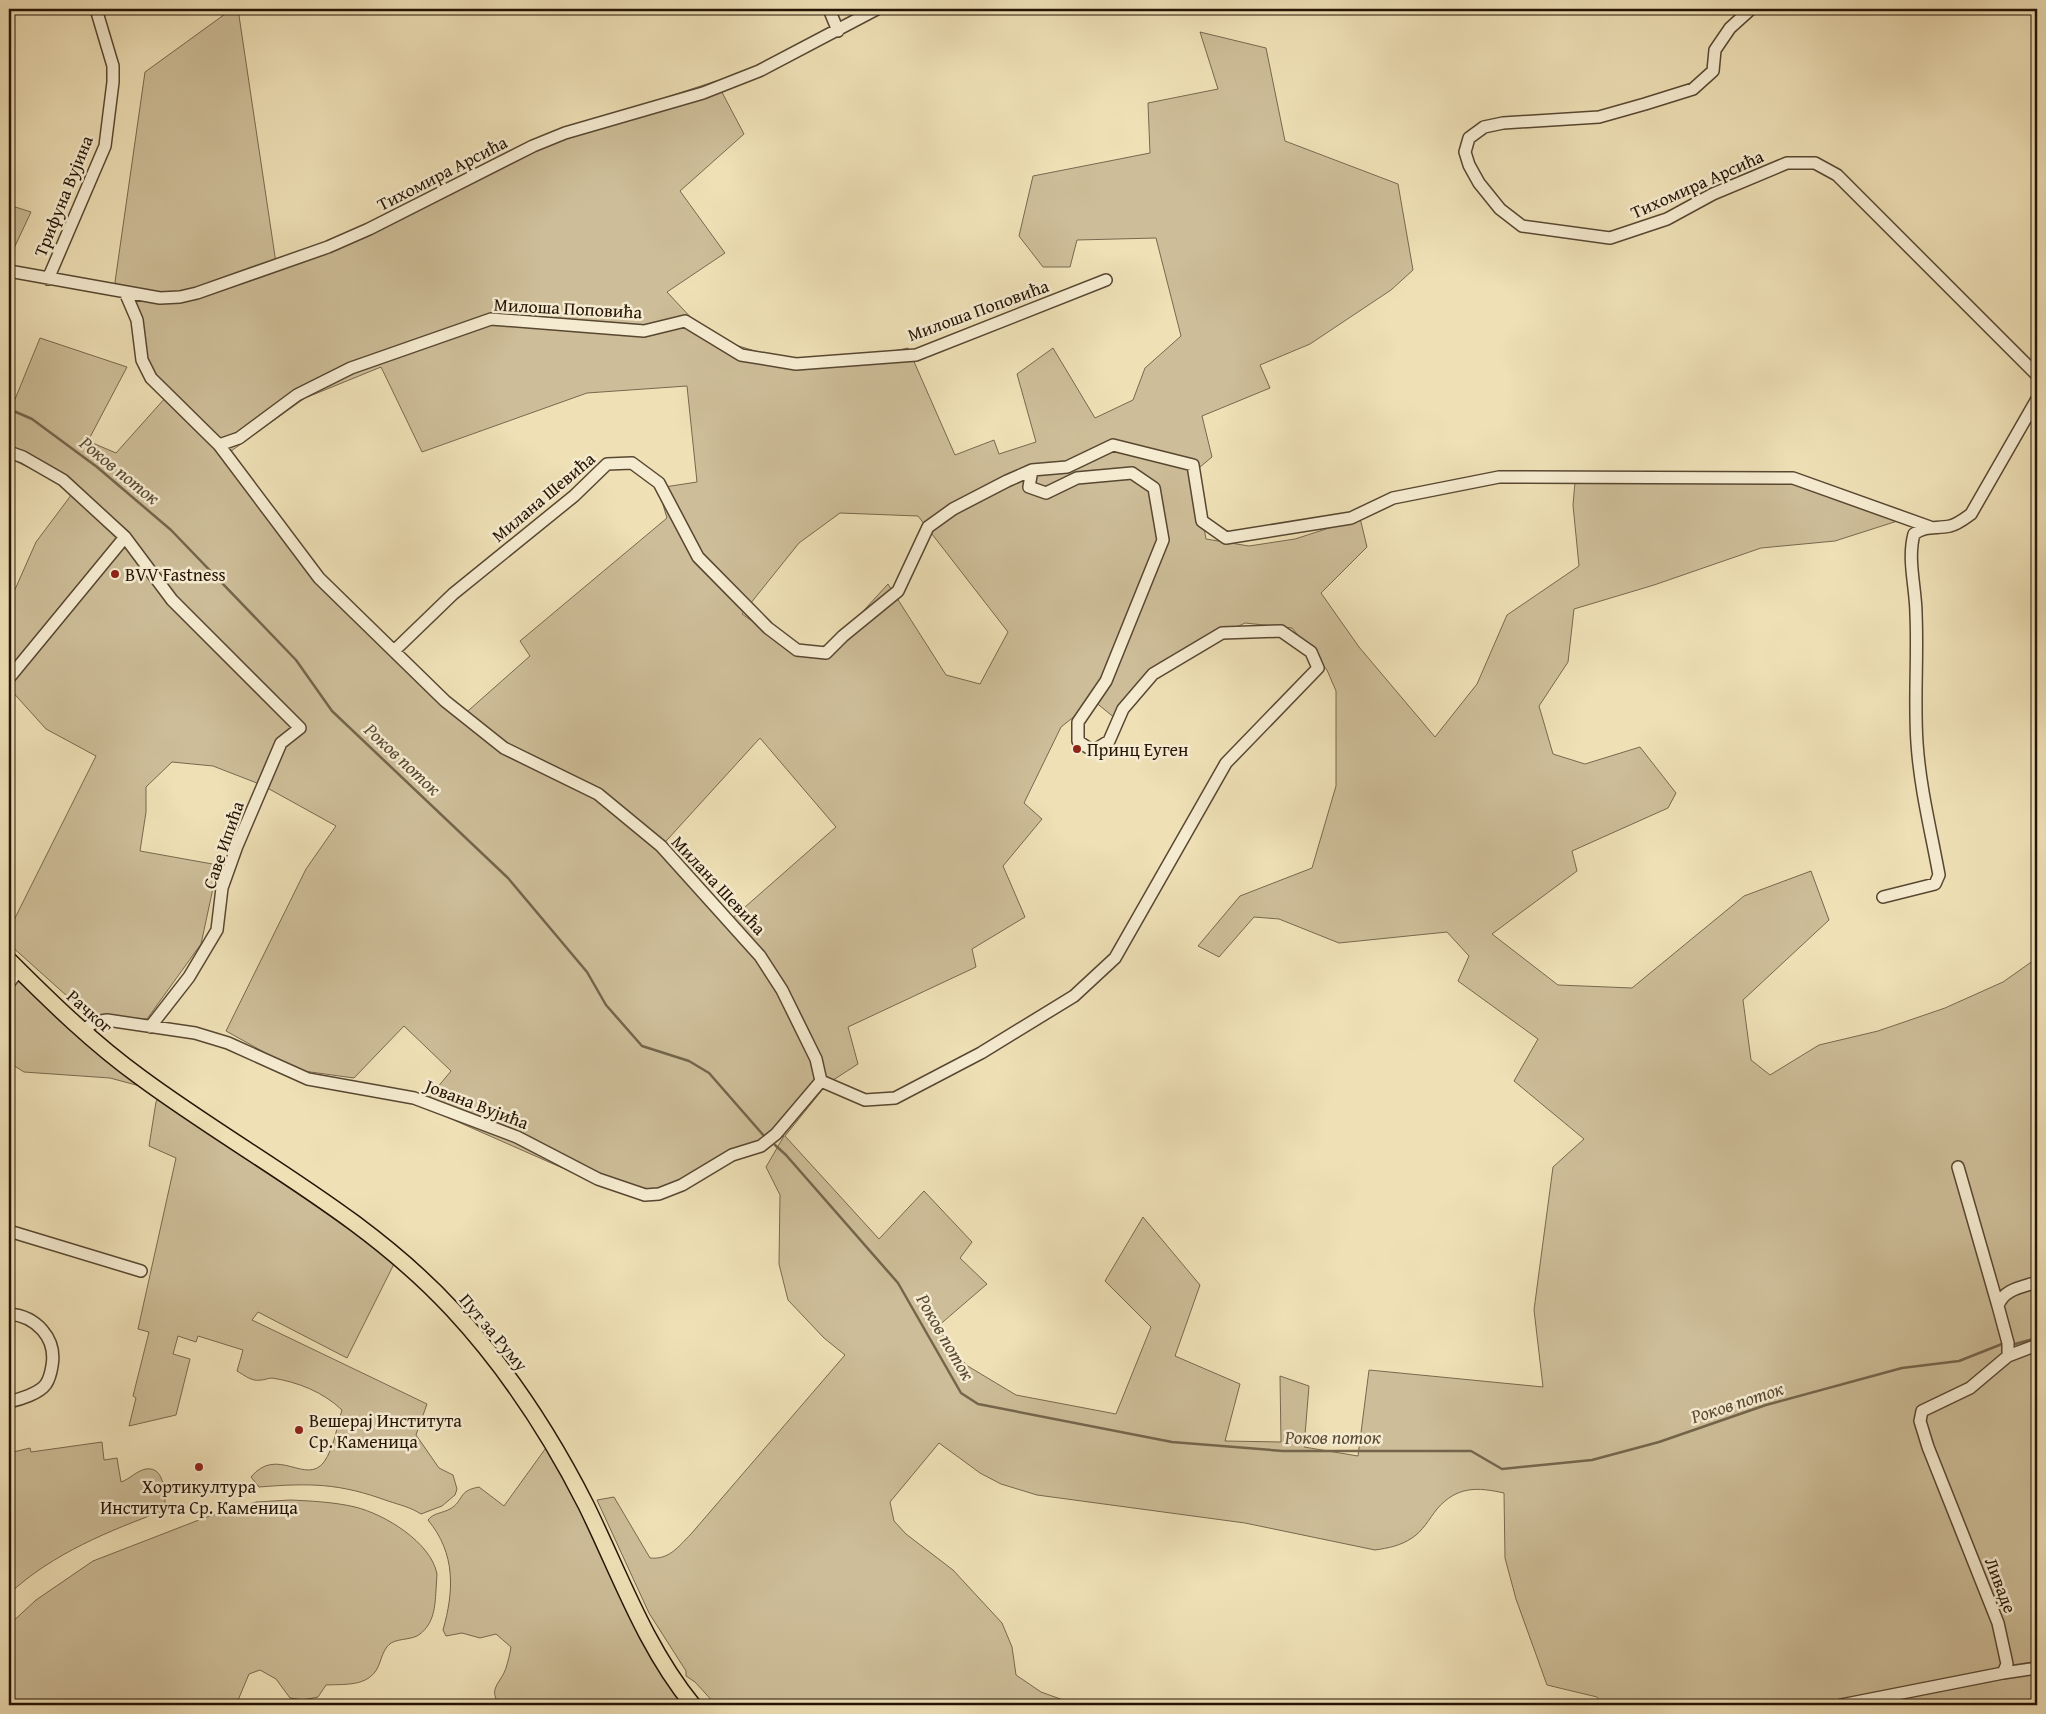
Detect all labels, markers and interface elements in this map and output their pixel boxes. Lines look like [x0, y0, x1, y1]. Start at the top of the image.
street label: Тихомира Арсића [372, 128, 512, 217]
street label: Трифуна Вујина [26, 131, 100, 261]
street label: Тихомира Арсића [1626, 142, 1768, 225]
street label: Милоша Поповића [904, 272, 1053, 348]
street label: Милоша Поповића [493, 291, 643, 325]
water label: Роков поток [73, 428, 166, 511]
street label: Милана Шевића [485, 445, 601, 548]
place label: BVV Fastness [125, 561, 226, 588]
marker: BVV Fastness [109, 568, 121, 580]
water label: Роков поток [358, 715, 448, 802]
place label: Принц Еуген [1087, 736, 1188, 763]
marker: Принц Еуген [1071, 743, 1083, 755]
street label: Саве Ипића [195, 797, 251, 893]
street label: Милана Шевића [665, 829, 773, 941]
street label: Рачког [61, 983, 119, 1039]
street label: Јована Вујића [420, 1071, 533, 1136]
street label: Пут за Руму [453, 1287, 535, 1377]
water label: Роков поток [909, 1287, 982, 1386]
water label: Роков поток [1686, 1374, 1787, 1431]
place label: Вешерај Института Ср. Каменица [309, 1407, 462, 1455]
water label: Роков поток [1284, 1423, 1381, 1451]
marker: Вешерај Института Ср. Каменица [293, 1424, 305, 1436]
marker: Хортикултура Института Ср. Каменица [193, 1461, 205, 1473]
place label: Хортикултура Института Ср. Каменица [100, 1473, 298, 1521]
street label: Ливаде [1978, 1553, 2024, 1617]

